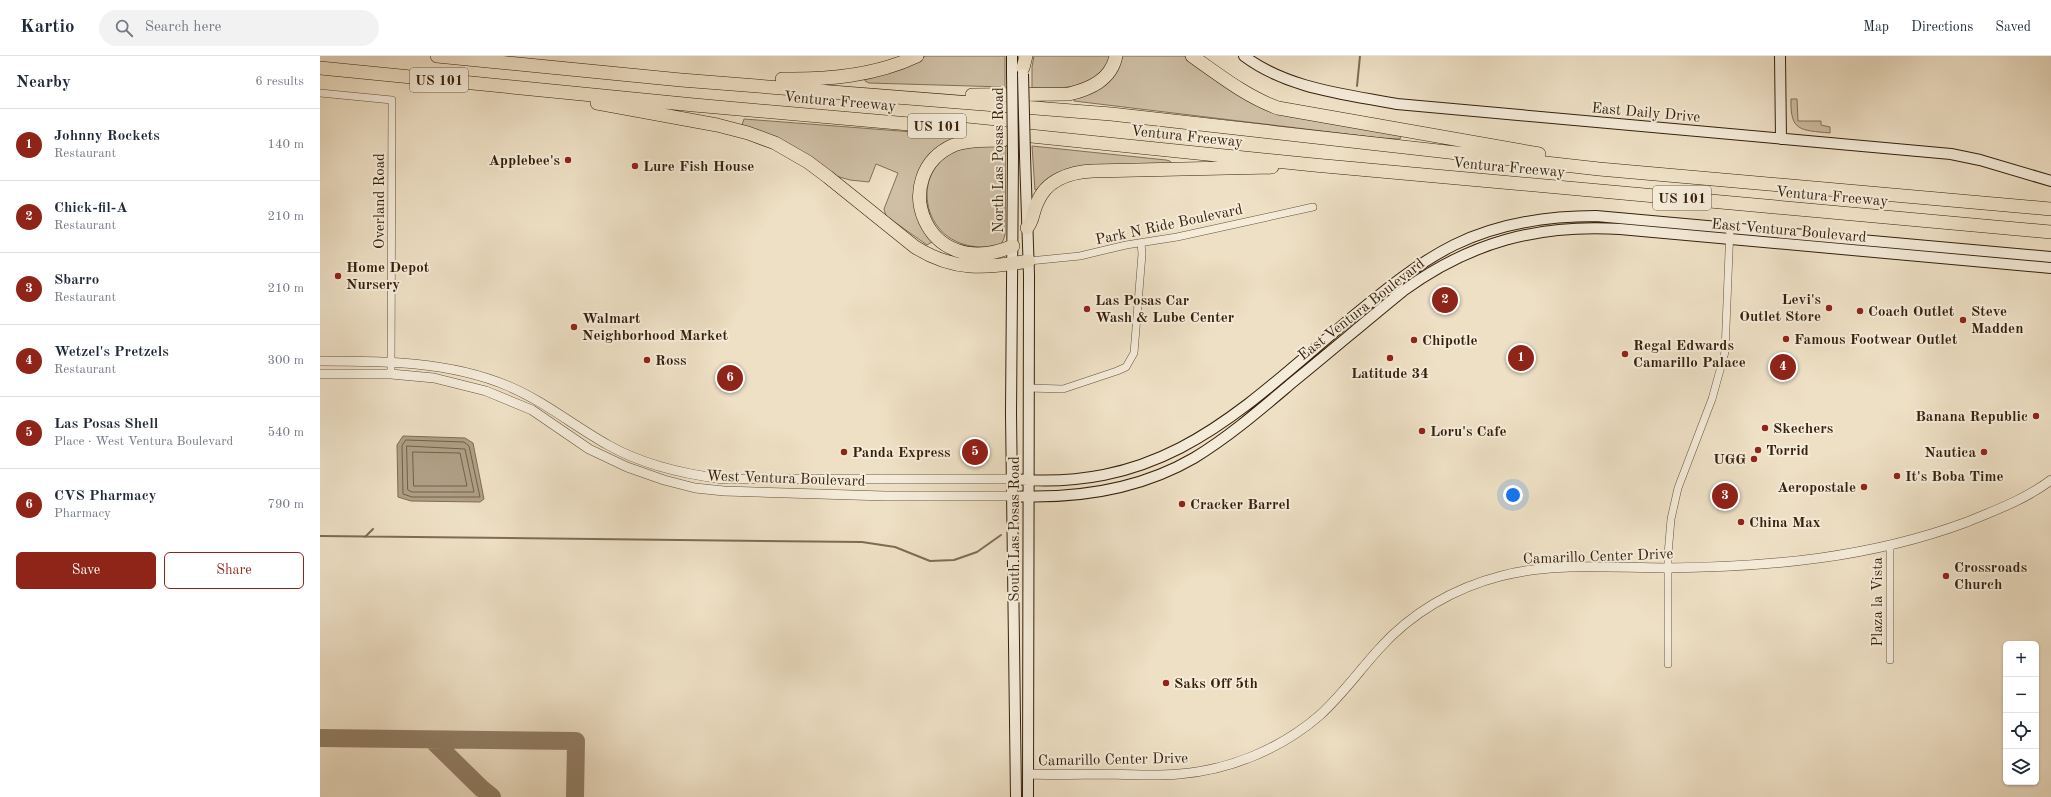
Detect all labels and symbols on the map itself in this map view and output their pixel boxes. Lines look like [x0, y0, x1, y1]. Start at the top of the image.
road number: US 101 [410, 68, 468, 92]
street label: North Las Posas Road [992, 87, 1007, 233]
street label: Ventura Freeway [783, 90, 897, 115]
street label: East Daily Drive [1591, 101, 1701, 126]
road number: US 101 [908, 114, 966, 138]
street label: Ventura Freeway [1130, 124, 1244, 151]
street label: Overland Road [373, 153, 388, 249]
place label: Applebee's [489, 154, 560, 169]
marker: Applebee's [563, 155, 573, 165]
street label: Ventura Freeway [1452, 156, 1566, 181]
place label: Lure Fish House [643, 160, 754, 175]
marker: Lure Fish House [630, 161, 640, 171]
street label: Ventura Freeway [1775, 185, 1889, 210]
road number: US 101 [1653, 186, 1711, 210]
street label: Park N Ride Boulevard [1094, 202, 1244, 248]
street label: East Ventura Boulevard [1711, 217, 1867, 246]
street label: East Ventura Boulevard [1296, 256, 1428, 364]
place label: Home Depot Nursery [346, 261, 430, 293]
marker: Home Depot Nursery [333, 271, 343, 281]
pin: 2 [1432, 285, 1458, 315]
place label: Levi's Outlet Store [1739, 293, 1821, 325]
place label: Las Posas Car Wash & Lube Center [1095, 294, 1235, 326]
marker: Levi's Outlet Store [1824, 303, 1834, 313]
marker: Las Posas Car Wash & Lube Center [1082, 304, 1092, 314]
place label: Coach Outlet [1868, 305, 1955, 320]
place label: Steve Madden [1971, 305, 2024, 337]
marker: Coach Outlet [1855, 306, 1865, 316]
place label: Walmart Neighborhood Market [582, 312, 728, 344]
marker: Steve Madden [1958, 315, 1968, 325]
marker: Walmart Neighborhood Market [569, 322, 579, 332]
place label: Famous Footwear Outlet [1794, 333, 1958, 348]
place label: Chipotle [1422, 334, 1478, 349]
marker: Famous Footwear Outlet [1781, 334, 1791, 344]
marker: Chipotle [1409, 335, 1419, 345]
place label: Regal Edwards Camarillo Palace [1633, 339, 1746, 371]
pin: 1 [1508, 343, 1534, 373]
marker: Regal Edwards Camarillo Palace [1620, 349, 1630, 359]
pin: 4 [1770, 352, 1796, 382]
marker: Latitude 34 [1385, 353, 1395, 363]
place label: Ross [655, 354, 686, 369]
marker: Ross [642, 355, 652, 365]
pin: 6 [717, 363, 743, 393]
place label: Latitude 34 [1351, 367, 1429, 382]
place label: Banana Republic [1915, 410, 2028, 425]
marker: Banana Republic [2031, 411, 2041, 421]
place label: Skechers [1773, 422, 1833, 437]
marker: Skechers [1760, 423, 1770, 433]
place label: Loru's Cafe [1430, 425, 1506, 440]
marker: Loru's Cafe [1417, 426, 1427, 436]
pin: 5 [962, 437, 988, 467]
place label: Torrid [1766, 444, 1809, 459]
marker: Torrid [1753, 445, 1763, 455]
place label: Panda Express [852, 446, 951, 461]
place label: Nautica [1924, 446, 1976, 461]
marker: Panda Express [839, 447, 849, 457]
marker: Nautica [1979, 447, 1989, 457]
place label: UGG [1713, 453, 1746, 468]
marker: UGG [1749, 454, 1759, 464]
street label: South Las Posas Road [1008, 456, 1023, 602]
street label: West Ventura Boulevard [706, 469, 866, 490]
place label: It's Boba Time [1905, 470, 2004, 485]
marker: It's Boba Time [1892, 471, 1902, 481]
pin: 3 [1712, 481, 1738, 511]
place label: Aeropostale [1777, 481, 1856, 496]
marker: Aeropostale [1859, 482, 1869, 492]
your location [1503, 485, 1523, 505]
place label: Cracker Barrel [1190, 498, 1291, 513]
marker: Cracker Barrel [1177, 499, 1187, 509]
place label: China Max [1749, 516, 1821, 531]
marker: China Max [1736, 517, 1746, 527]
street label: Camarillo Center Drive [1523, 547, 1674, 568]
street label: Plaza la Vista [1871, 557, 1886, 647]
place label: Crossroads Church [1954, 561, 2027, 593]
marker: Crossroads Church [1941, 571, 1951, 581]
place label: Saks Off 5th [1174, 677, 1258, 692]
marker: Saks Off 5th [1161, 678, 1171, 688]
street label: Camarillo Center Drive [1038, 752, 1188, 769]

